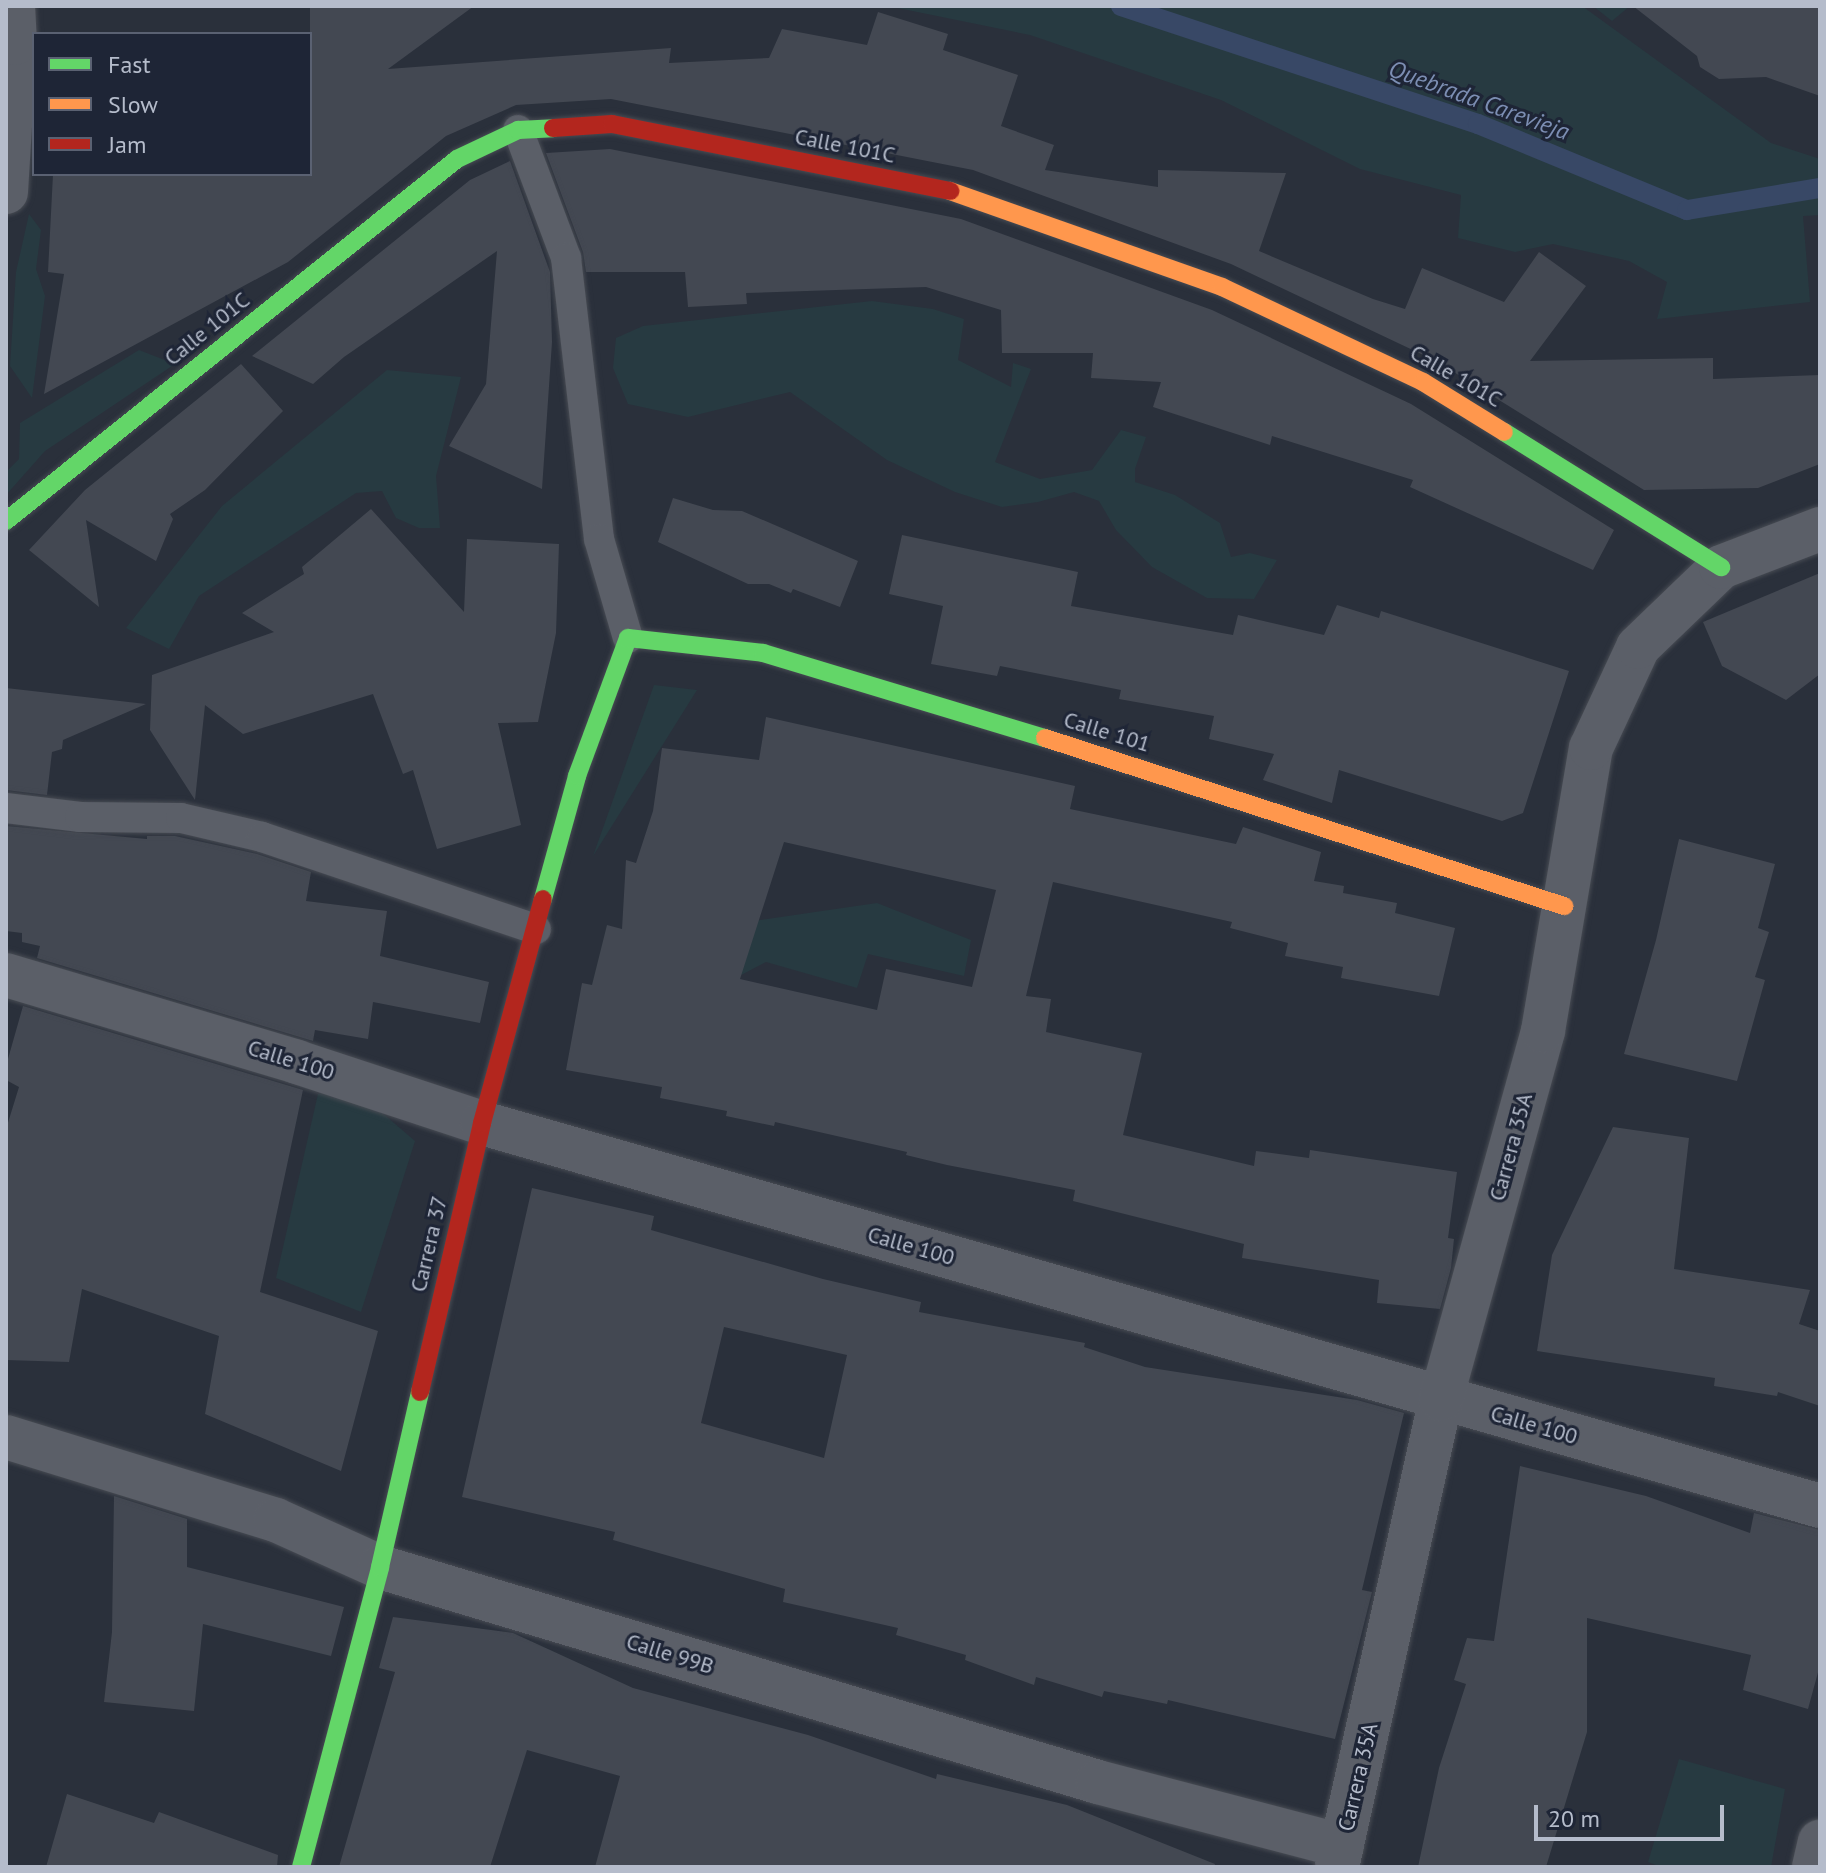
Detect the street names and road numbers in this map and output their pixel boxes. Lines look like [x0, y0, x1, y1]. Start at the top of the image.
street label: Calle 101C [793, 123, 897, 169]
street label: Calle 101C [159, 287, 255, 371]
street label: Calle 101C [1405, 339, 1507, 413]
street label: Calle 101 [1061, 706, 1153, 758]
street label: Calle 100 [245, 1034, 337, 1086]
street label: Carrera 35A [1484, 1090, 1538, 1204]
street label: Carrera 37 [405, 1194, 453, 1294]
street label: Calle 100 [865, 1221, 957, 1271]
street label: Calle 100 [1488, 1400, 1580, 1450]
street label: Calle 99B [623, 1628, 717, 1680]
street label: Carrera 35A [1333, 1720, 1383, 1834]

